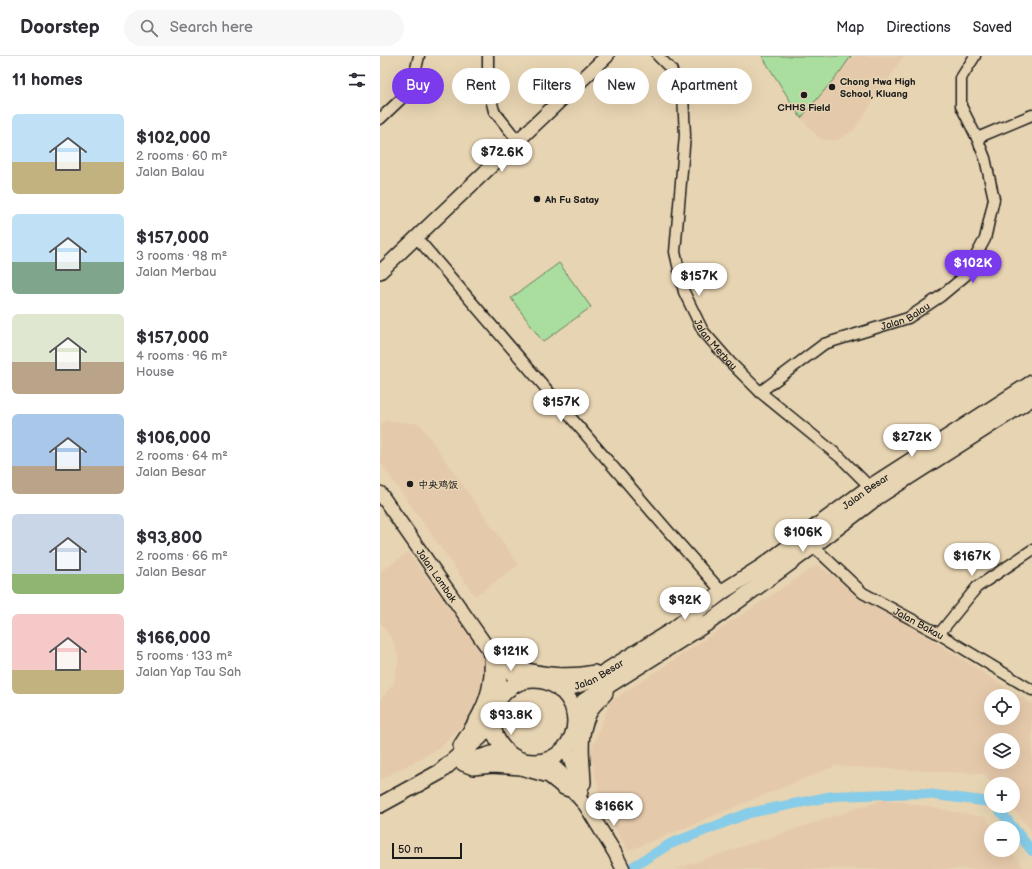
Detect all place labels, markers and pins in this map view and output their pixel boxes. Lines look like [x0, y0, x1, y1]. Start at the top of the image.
place label: Chong Hwa High School, Kluang [840, 76, 915, 100]
marker: Chong Hwa High School, Kluang [827, 82, 837, 92]
marker: CHHS Field [799, 90, 809, 100]
place label: CHHS Field [778, 102, 831, 114]
pin: $72.6K [469, 139, 535, 173]
marker: Ah Fu Satay [532, 194, 542, 204]
place label: Ah Fu Satay [544, 194, 599, 206]
pin: $102K [945, 250, 1001, 284]
pin: $157K [671, 263, 727, 297]
pin: $157K [533, 389, 589, 423]
pin: $272K [884, 424, 940, 458]
marker: 中央鸡饭 [405, 479, 415, 489]
place label: 中央鸡饭 [418, 479, 458, 491]
pin: $106K [775, 519, 831, 553]
pin: $167K [944, 543, 1000, 577]
pin: $92K [661, 587, 709, 621]
pin: $121K [483, 638, 539, 672]
pin: $93.8K [478, 702, 544, 736]
pin: $166K [586, 793, 642, 827]

